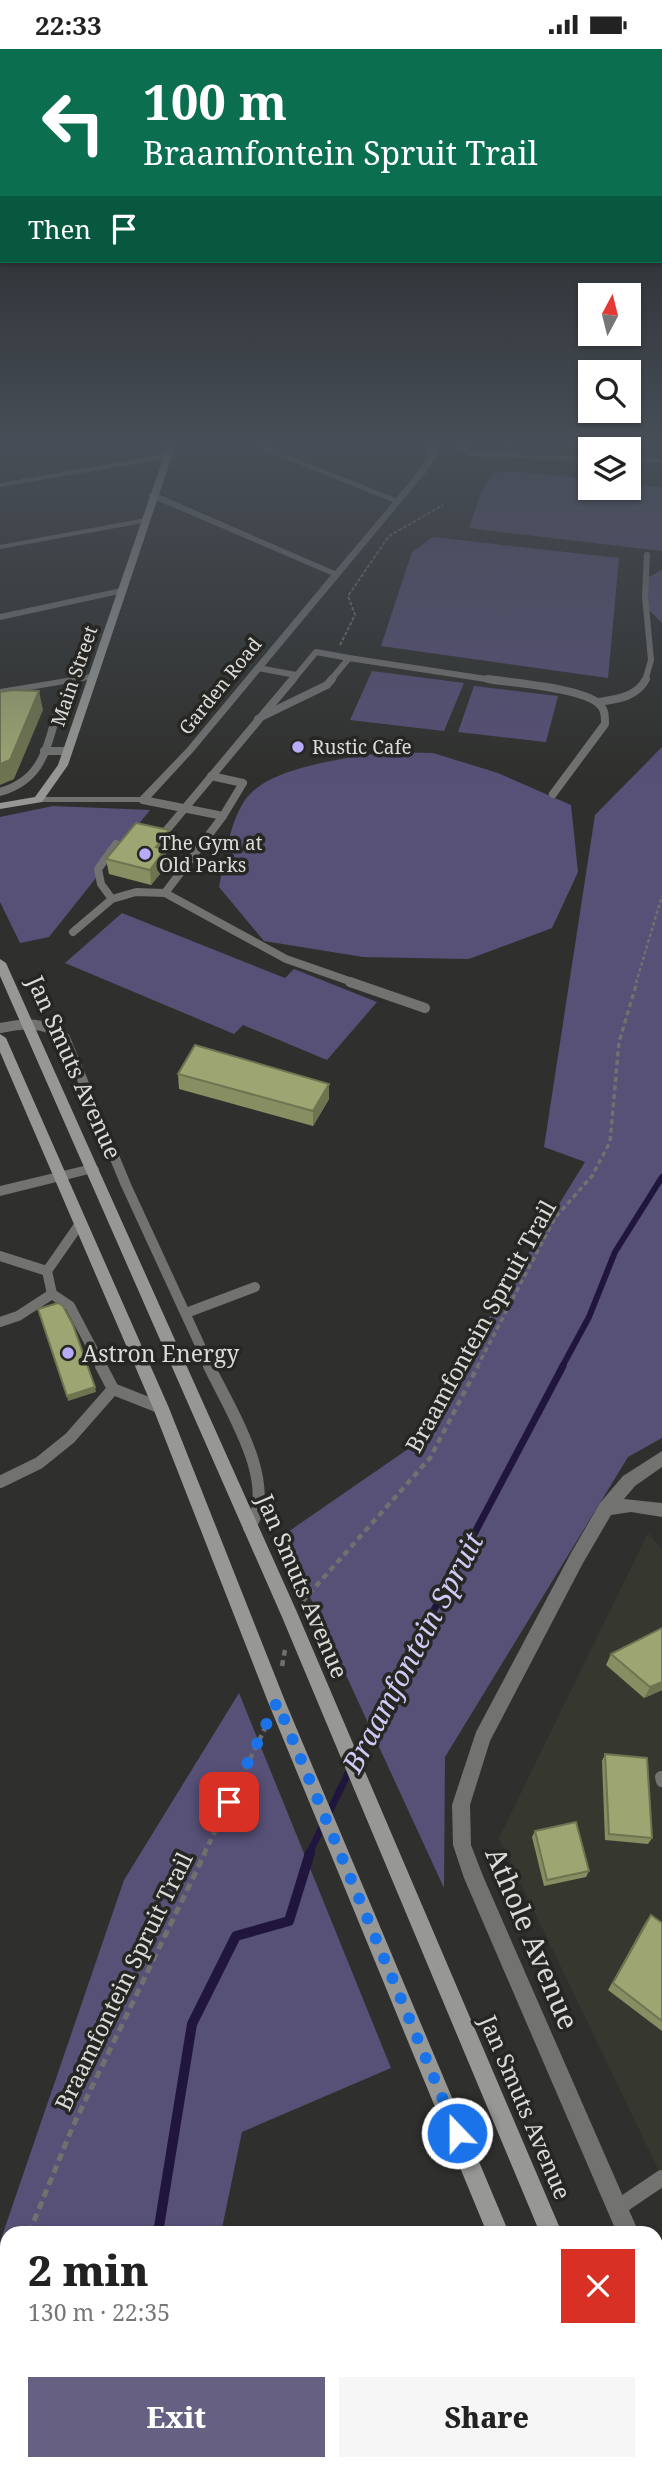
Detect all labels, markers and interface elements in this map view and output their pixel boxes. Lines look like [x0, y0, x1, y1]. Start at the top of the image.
text: 22:33 [35, 7, 102, 43]
text: 100 m [143, 68, 287, 134]
icon: left [28, 77, 119, 168]
text: Braamfontein Spruit Trail [143, 131, 538, 174]
icon: arrive [105, 210, 143, 248]
text: Then [28, 211, 91, 247]
north arrow [578, 283, 640, 347]
map controls [578, 283, 641, 500]
button: search [578, 360, 641, 423]
button: layers [578, 437, 641, 500]
street label: Main Street [45, 622, 103, 730]
street label: Garden Road [173, 632, 267, 740]
place label: Rustic Cafe [312, 734, 412, 760]
marker: Rustic Cafe [290, 739, 306, 755]
place label: The Gym at Old Parks [159, 830, 263, 878]
marker: The Gym at Old Parks [137, 846, 153, 862]
street label: Jan Smuts Avenue [20, 969, 130, 1164]
street label: Braamfontein Spruit Trail [397, 1194, 563, 1458]
place label: Astron Energy [82, 1337, 239, 1369]
marker: Astron Energy [60, 1345, 76, 1361]
street label: Jan Smuts Avenue [249, 1488, 356, 1683]
water label: Braamfontein Spruit [332, 1525, 492, 1780]
pin [199, 1772, 259, 1832]
icon: arrive [210, 1783, 248, 1821]
street label: Athole Avenue [478, 1841, 588, 2035]
street label: Braamfontein Spruit Trail [46, 1847, 200, 2115]
street label: Jan Smuts Avenue [472, 2009, 579, 2204]
position arrow [420, 2096, 494, 2170]
text: 2 min [28, 2241, 149, 2298]
button: close [561, 2249, 635, 2323]
text: 130 m · 22:35 [28, 2296, 170, 2328]
button: Exit [28, 2377, 325, 2457]
button: Share [339, 2377, 635, 2457]

